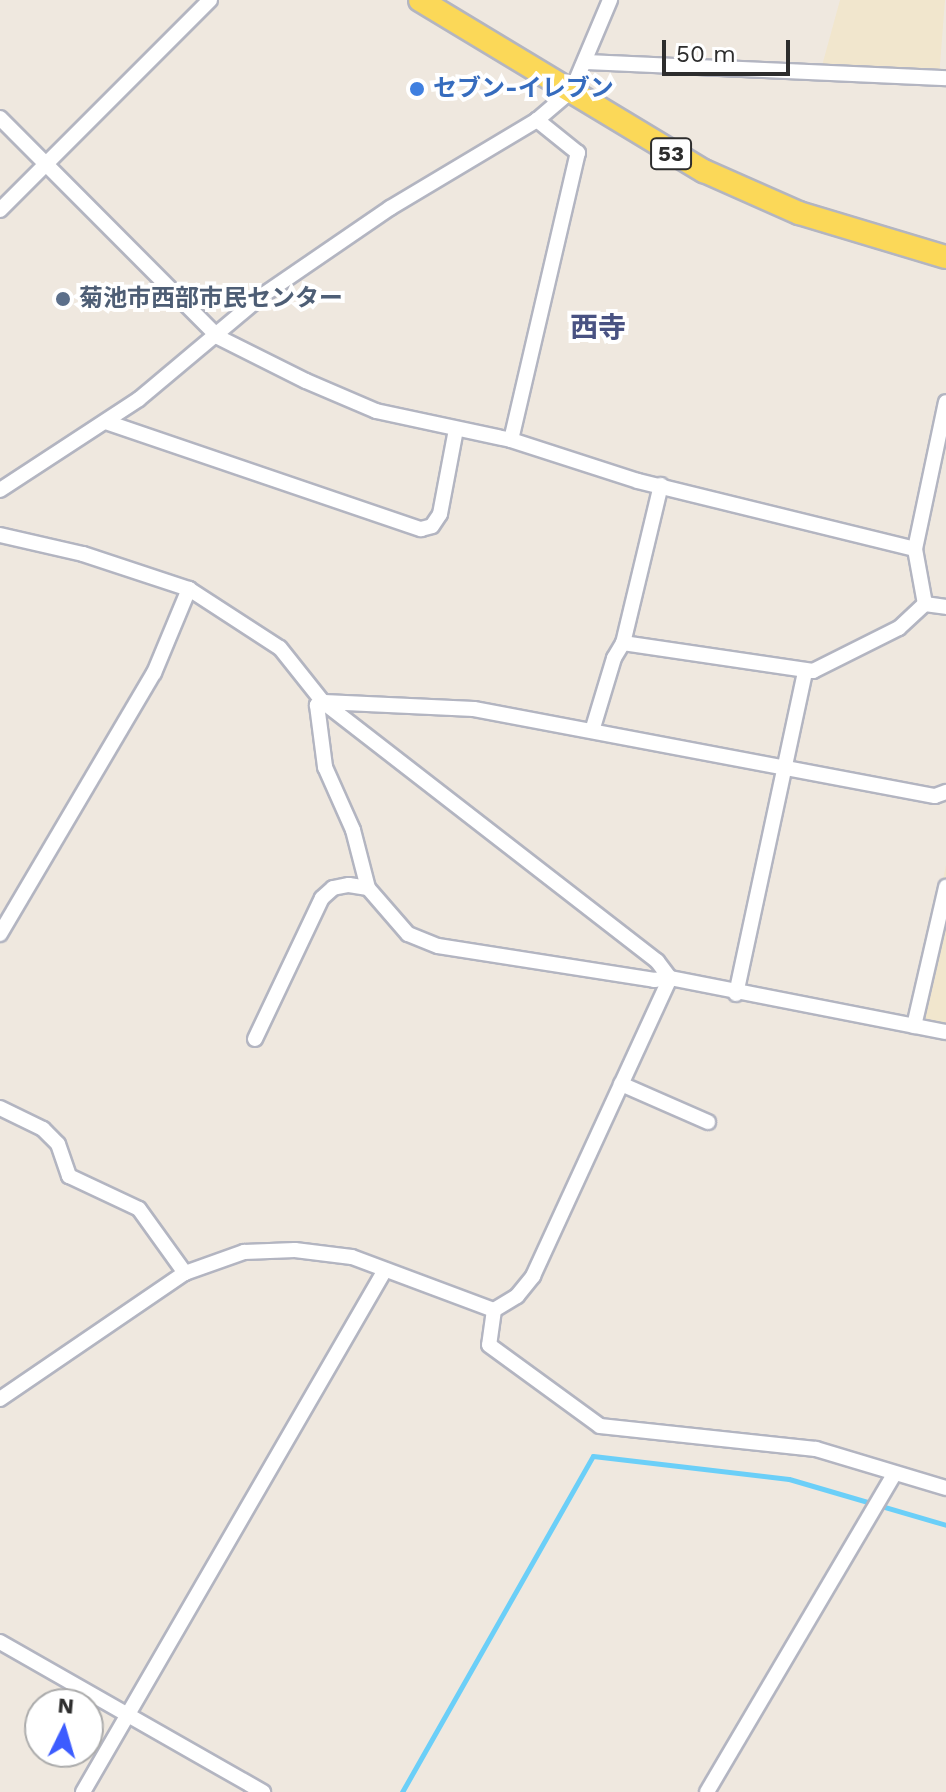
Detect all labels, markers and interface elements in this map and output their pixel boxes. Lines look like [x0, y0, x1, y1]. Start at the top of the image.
scale bar [666, 24, 794, 74]
text: 50 m [676, 40, 736, 68]
place label: セブン-イレブン [433, 75, 614, 103]
marker: セブン-イレブン [408, 80, 426, 98]
road number: 53 [649, 136, 693, 172]
place label: 菊池市西部市民センター [79, 285, 343, 313]
marker: 菊池市西部市民センター [54, 290, 72, 308]
district label: 西寺 [570, 311, 626, 345]
north arrow [24, 1688, 104, 1768]
text: N [57, 1692, 75, 1719]

